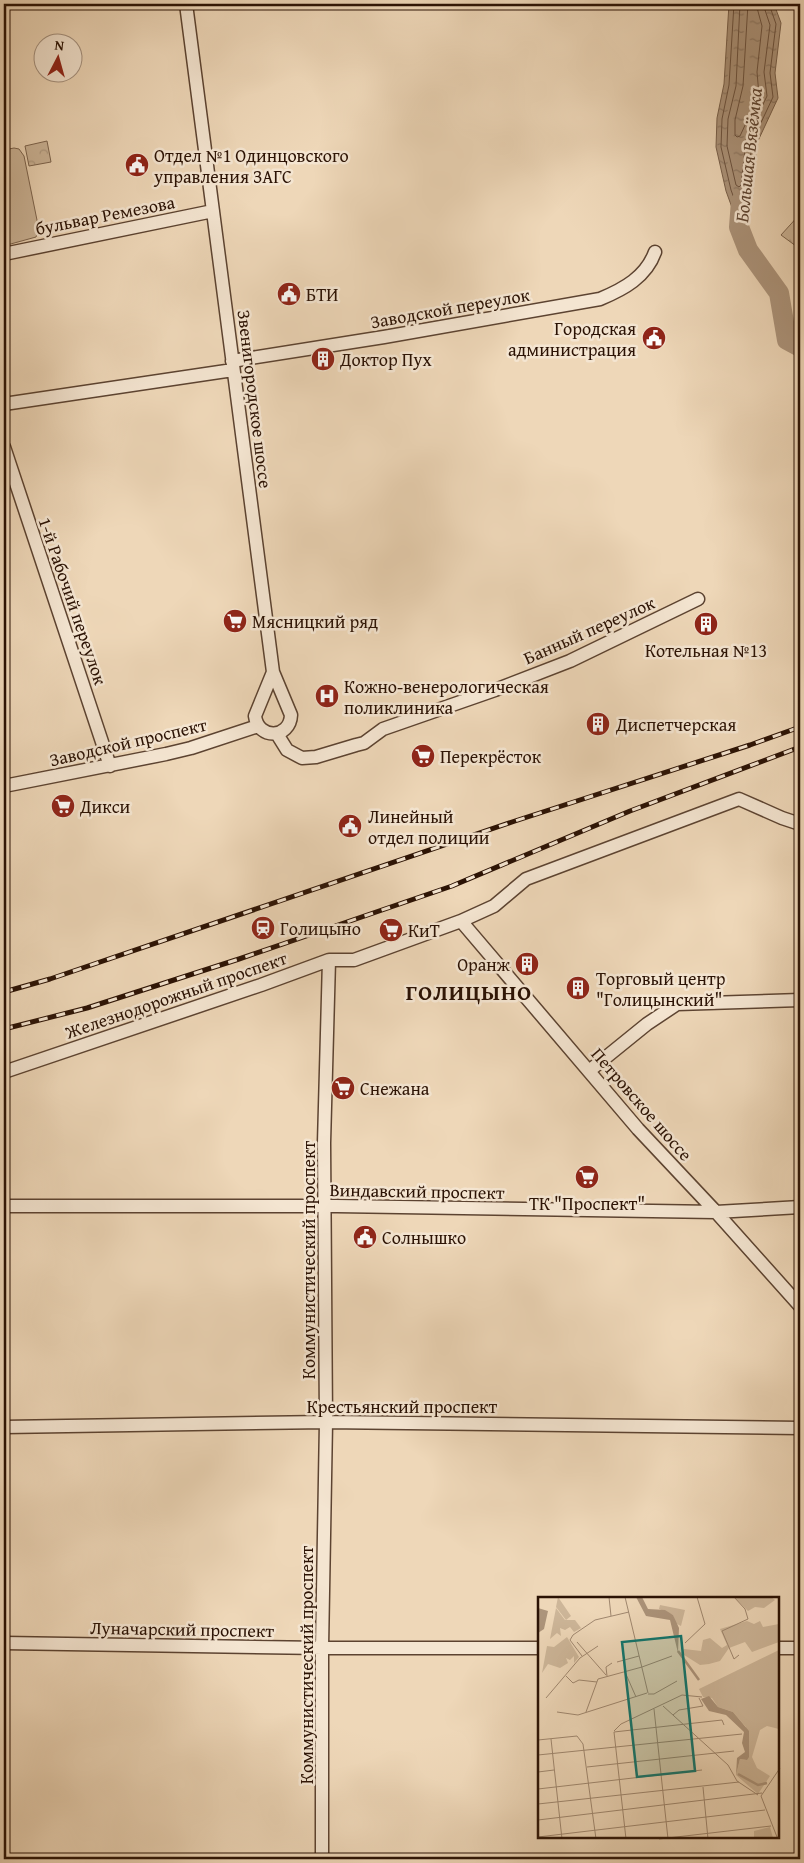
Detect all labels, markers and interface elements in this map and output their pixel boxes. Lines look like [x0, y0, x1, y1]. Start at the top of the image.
north arrow [32, 32, 82, 82]
text: N [54, 35, 66, 56]
water label: Большая Вязёмка [727, 86, 769, 224]
place label: Отдел №1 Одинцовского управления ЗАГС [153, 142, 349, 190]
public building icon: Отдел №1 Одинцовского управления ЗАГС [124, 152, 150, 178]
street label: бульвар Ремезова [33, 188, 177, 242]
public building icon: БТИ [276, 281, 302, 307]
place label: БТИ [306, 281, 338, 308]
street label: Заводской переулок [368, 281, 532, 335]
street label: Звенигородское шоссе [231, 308, 279, 490]
place label: Городская администрация [508, 315, 636, 363]
public building icon: Городская администрация [641, 325, 667, 351]
building icon: Доктор Пух [310, 346, 336, 372]
place label: Доктор Пух [339, 346, 432, 373]
street label: 1-й Рабочий переулок [32, 514, 115, 689]
street label: Банный переулок [519, 589, 660, 671]
supermarket icon: Мясницкий ряд [222, 608, 248, 634]
place label: Мясницкий ряд [252, 608, 378, 635]
building icon: Котельная №13 [693, 611, 719, 637]
place label: Котельная №13 [645, 637, 767, 664]
place label: Кожно-венерологическая поликлиника [344, 673, 549, 721]
hospital icon: Кожно-венерологическая поликлиника [314, 683, 340, 709]
street label: Заводской проспект [47, 711, 210, 773]
building icon: Диспетчерская [585, 711, 611, 737]
place label: Диспетчерская [615, 711, 736, 738]
supermarket icon: Перекрёсток [410, 743, 436, 769]
place label: Перекрёсток [440, 743, 542, 770]
supermarket icon: Дикси [50, 793, 76, 819]
place label: Дикси [79, 793, 131, 820]
place label: Линейный отдел полиции [368, 803, 490, 851]
public building icon: Линейный отдел полиции [337, 813, 363, 839]
station icon: Голицыно [250, 915, 276, 941]
place label: Голицыно [280, 915, 361, 942]
supermarket icon: КиТ [378, 917, 404, 943]
place label: КиТ [408, 917, 440, 944]
street label: Железнодорожный проспект [61, 944, 291, 1046]
place label: Оранж [457, 951, 511, 978]
building icon: Оранж [514, 951, 540, 977]
place label: Торговый центр "Голицынский" [596, 965, 726, 1013]
building icon: Торговый центр "Голицынский" [565, 975, 591, 1001]
district label: ГОЛИЦЫНО [406, 976, 532, 1008]
street label: Петровское шоссе [585, 1041, 699, 1167]
supermarket icon: Снежана [330, 1075, 356, 1101]
place label: Снежана [360, 1075, 430, 1102]
street label: Коммунистический проспект [295, 1141, 322, 1379]
supermarket icon: ТК "Проспект" [574, 1164, 600, 1190]
street label: Виндавский проспект [329, 1176, 505, 1206]
place label: ТК "Проспект" [529, 1190, 645, 1217]
public building icon: Солнышко [352, 1224, 378, 1250]
place label: Солнышко [382, 1224, 466, 1251]
street label: Крестьянский проспект [307, 1393, 498, 1420]
street label: Коммунистический проспект [293, 1546, 320, 1784]
inset map [538, 1597, 779, 1838]
street label: Луначарский проспект [90, 1614, 275, 1644]

